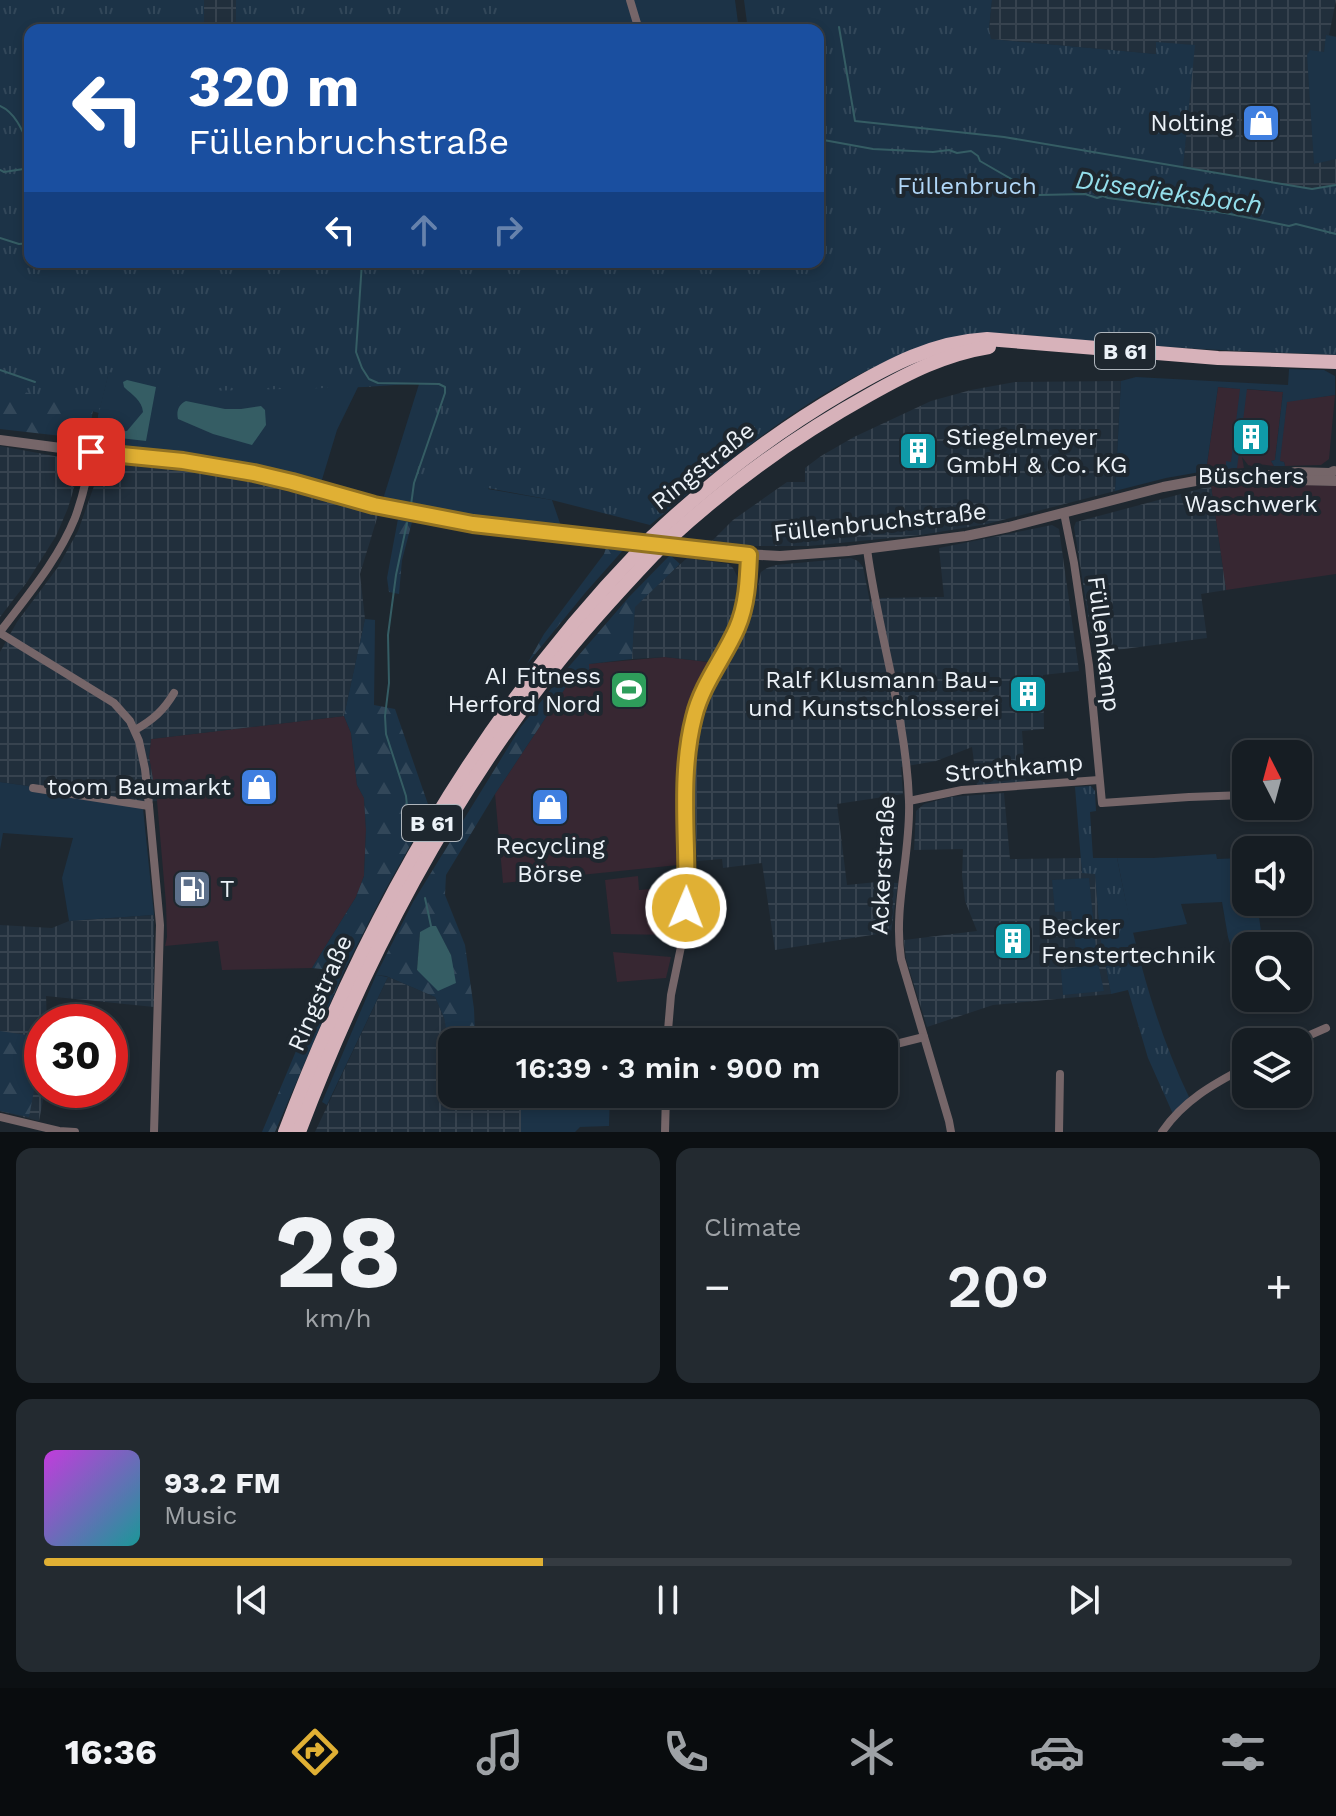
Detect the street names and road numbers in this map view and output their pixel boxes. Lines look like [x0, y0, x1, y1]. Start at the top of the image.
road number: B 61 [1095, 333, 1155, 369]
street label: Ringstraße [646, 416, 760, 516]
street label: Füllenbruchstraße [772, 497, 988, 547]
street label: Füllenkamp [1082, 574, 1126, 714]
street label: Strothkamp [944, 748, 1084, 788]
street label: Ackerstraße [865, 794, 901, 936]
road number: B 61 [402, 805, 462, 841]
street label: Ringstraße [282, 931, 358, 1055]

